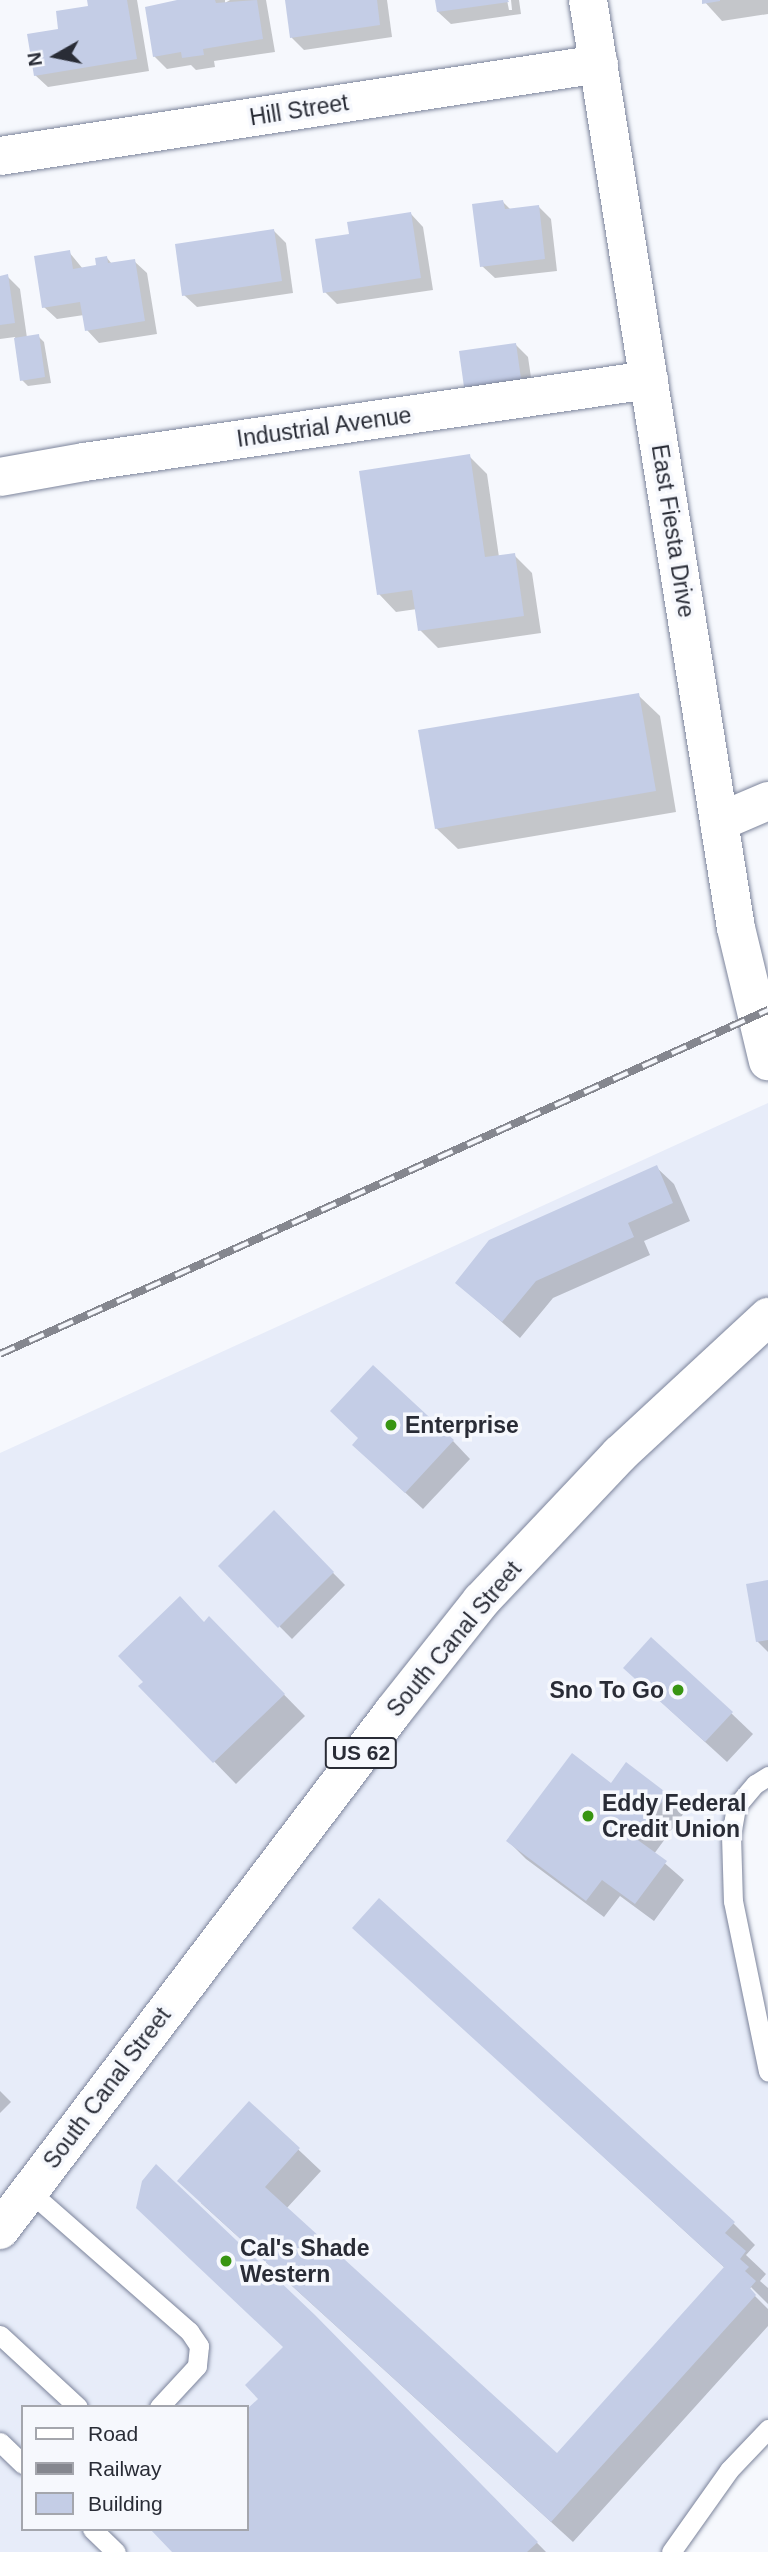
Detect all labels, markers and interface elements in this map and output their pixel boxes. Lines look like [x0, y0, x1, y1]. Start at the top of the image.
north arrow [21, 21, 91, 91]
text: N [23, 51, 46, 68]
street label: Hill Street [248, 89, 350, 131]
street label: Industrial Avenue [234, 401, 414, 453]
street label: East Fiesta Drive [646, 442, 700, 620]
place label: Enterprise [405, 1411, 519, 1439]
marker: Enterprise [383, 1417, 399, 1433]
street label: South Canal Street [381, 1556, 527, 1722]
place label: Sno To Go [549, 1676, 664, 1704]
marker: Sno To Go [670, 1682, 686, 1698]
road number: US 62 [324, 1736, 398, 1770]
place label: Eddy Federal Credit Union [602, 1789, 746, 1843]
marker: Eddy Federal Credit Union [580, 1808, 596, 1824]
street label: South Canal Street [37, 2002, 177, 2174]
place label: Cal's Shade Western [240, 2234, 369, 2288]
marker: Cal's Shade Western [218, 2253, 234, 2269]
legend [21, 2405, 248, 2531]
text: Road [88, 2422, 138, 2445]
text: Railway [88, 2457, 162, 2480]
text: Building [88, 2492, 163, 2515]

